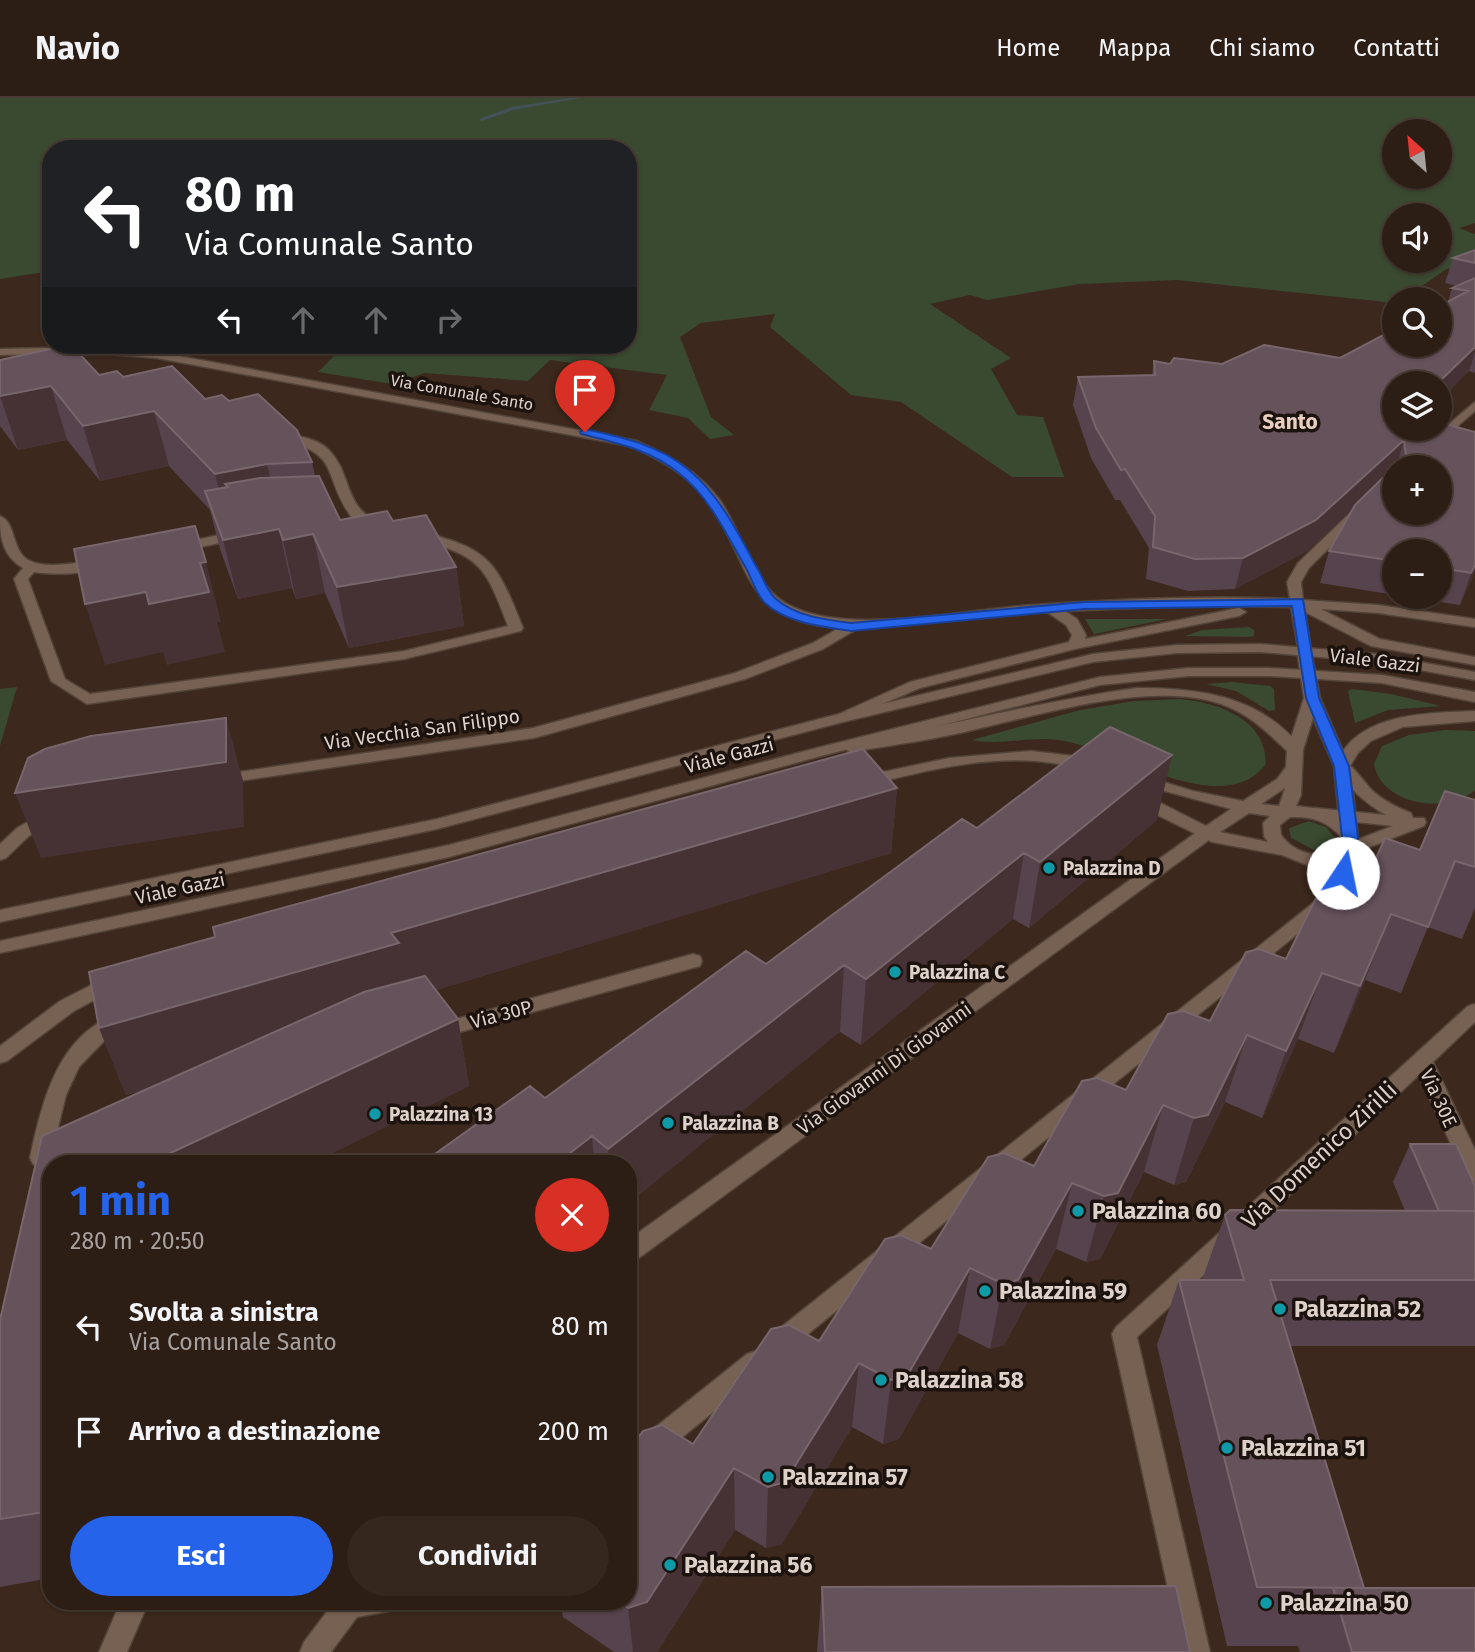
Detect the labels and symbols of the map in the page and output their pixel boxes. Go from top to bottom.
north arrow [1382,119,1452,189]
pin [555,360,615,432]
street label: Via Comunale Santo [389,371,535,414]
district label: Santo [1262,409,1318,435]
street label: Viale Gazzi [1328,644,1422,677]
street label: Via Vecchia San Filippo [323,704,521,755]
street label: Viale Gazzi [682,733,776,778]
position arrow [1306,836,1380,910]
place label: Palazzina D [1063,857,1161,880]
marker: Palazzina D [1041,860,1057,876]
street label: Viale Gazzi [133,868,227,909]
place label: Palazzina C [909,961,1005,984]
marker: Palazzina C [887,964,903,980]
street label: Via 30P [468,995,534,1034]
street label: Via Giovanni Di Giovanni [793,997,976,1139]
street label: Via 30E [1415,1065,1462,1131]
street label: Via Domenico Zirilli [1236,1076,1402,1234]
place label: Palazzina 13 [389,1103,493,1126]
marker: Palazzina 13 [367,1106,383,1122]
place label: Palazzina B [682,1112,779,1135]
marker: Palazzina B [660,1115,676,1131]
place label: Palazzina 60 [1092,1197,1222,1225]
marker: Palazzina 60 [1070,1203,1086,1219]
place label: Palazzina 59 [999,1277,1127,1305]
marker: Palazzina 59 [977,1283,993,1299]
place label: Palazzina 52 [1294,1295,1421,1323]
marker: Palazzina 52 [1272,1301,1288,1317]
place label: Palazzina 58 [895,1366,1024,1394]
marker: Palazzina 58 [873,1372,889,1388]
place label: Palazzina 51 [1241,1434,1366,1462]
marker: Palazzina 51 [1219,1440,1235,1456]
place label: Palazzina 57 [782,1463,908,1491]
marker: Palazzina 57 [760,1469,776,1485]
place label: Palazzina 56 [684,1551,813,1579]
marker: Palazzina 56 [662,1557,678,1573]
place label: Palazzina 50 [1280,1589,1409,1617]
marker: Palazzina 50 [1258,1595,1274,1611]

